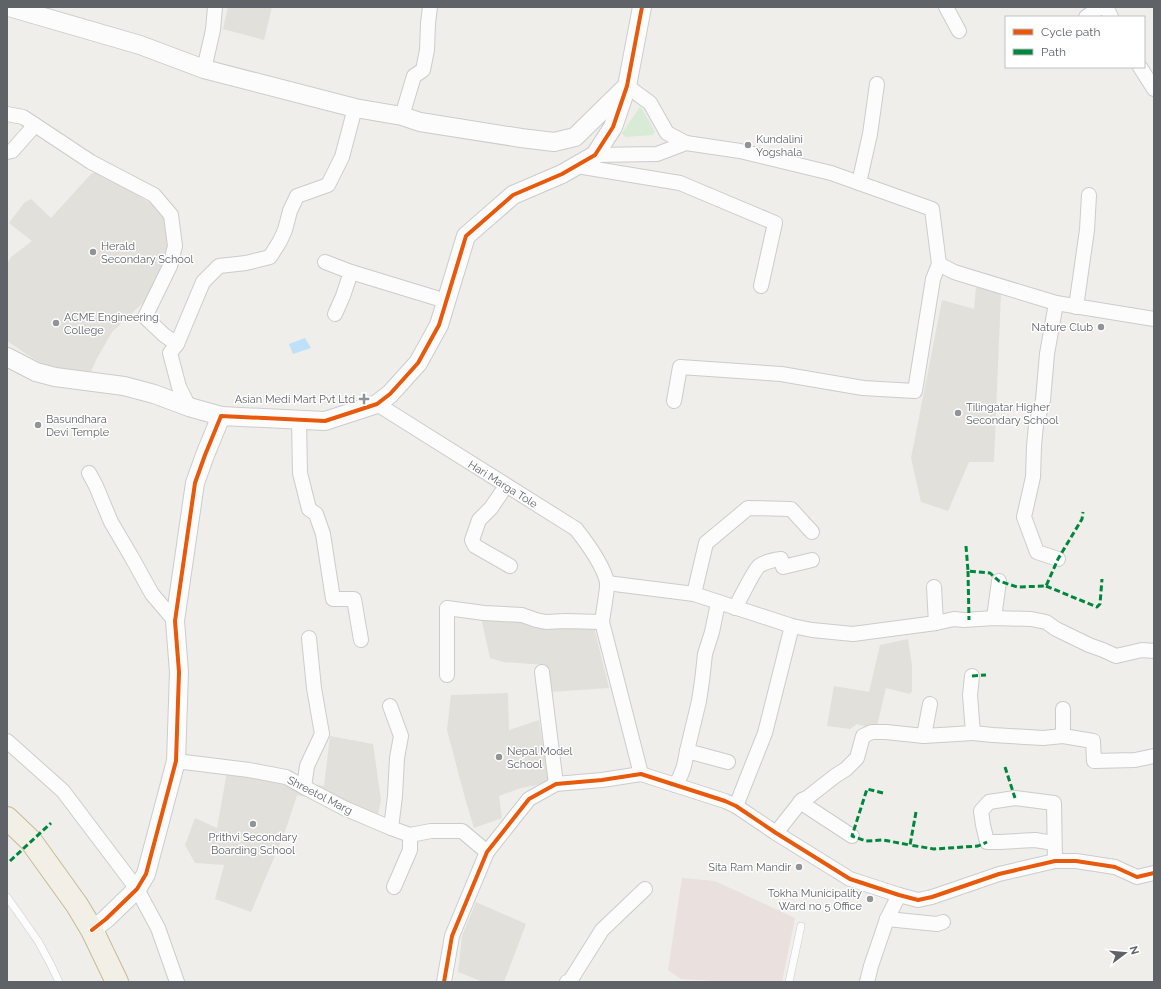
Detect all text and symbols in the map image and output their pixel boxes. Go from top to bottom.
legend [1005,16,1145,68]
text: Cycle path [1041,25,1100,39]
text: Path [1041,45,1066,59]
place label: Kundalini Yogshala [756,133,803,159]
marker: Kundalini Yogshala [743,140,753,150]
place label: Herald Secondary School [101,240,193,266]
marker: Herald Secondary School [88,247,98,257]
place label: ACME Engineering College [64,311,159,337]
marker: ACME Engineering College [51,318,61,328]
place label: Nature Club [1032,321,1093,334]
marker: Nature Club [1096,322,1106,332]
place label: Asian Medi Mart Pvt Ltd [235,393,355,406]
marker: Asian Medi Mart Pvt Ltd [358,393,370,405]
place label: Tilingatar Higher Secondary School [966,401,1058,427]
marker: Tilingatar Higher Secondary School [953,408,963,418]
place label: Basundhara Devi Temple [46,413,110,439]
marker: Basundhara Devi Temple [33,420,43,430]
street label: Hari Marga Tole [466,458,540,511]
place label: Nepal Model School [507,745,573,771]
marker: Nepal Model School [494,752,504,762]
street label: Shreetol Marg [285,773,355,817]
marker: Prithvi Secondary Boarding School [248,819,258,829]
place label: Prithvi Secondary Boarding School [209,831,297,857]
place label: Sita Ram Mandir [708,861,791,874]
marker: Sita Ram Mandir [794,862,804,872]
place label: Tokha Municipality Ward no 5 Office [768,887,863,913]
marker: Tokha Municipality Ward no 5 Office [865,894,875,904]
north arrow [1105,933,1145,973]
text: N [1127,945,1142,956]

